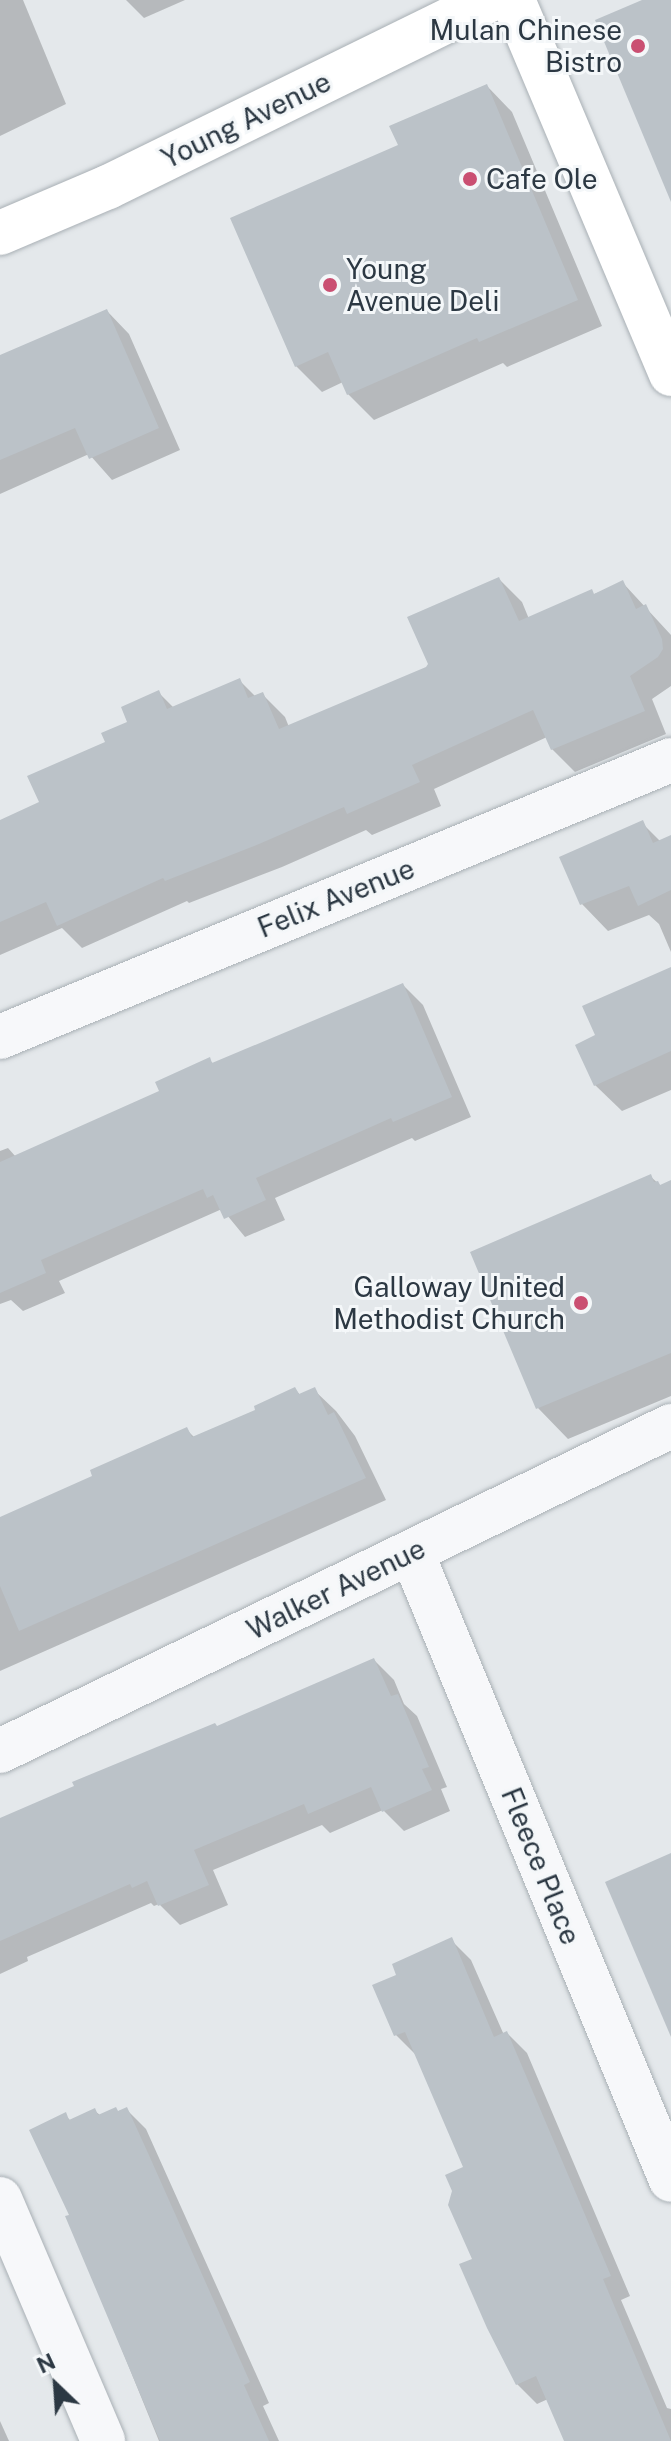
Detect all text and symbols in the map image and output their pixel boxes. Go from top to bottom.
place label: Mulan Chinese Bistro [429,13,622,79]
marker: Mulan Chinese Bistro [629,37,647,55]
street label: Young Avenue [156,65,336,175]
place label: Cafe Ole [486,162,598,196]
marker: Cafe Ole [461,170,479,188]
place label: Young Avenue Deli [346,252,500,318]
marker: Young Avenue Deli [321,276,339,294]
street label: Felix Avenue [253,851,419,945]
place label: Galloway United Methodist Church [333,1270,565,1336]
marker: Galloway United Methodist Church [572,1294,590,1312]
street label: Walker Avenue [241,1531,431,1647]
street label: Fleece Place [494,1782,588,1950]
north arrow [16,2345,96,2425]
text: N [33,2348,59,2379]

